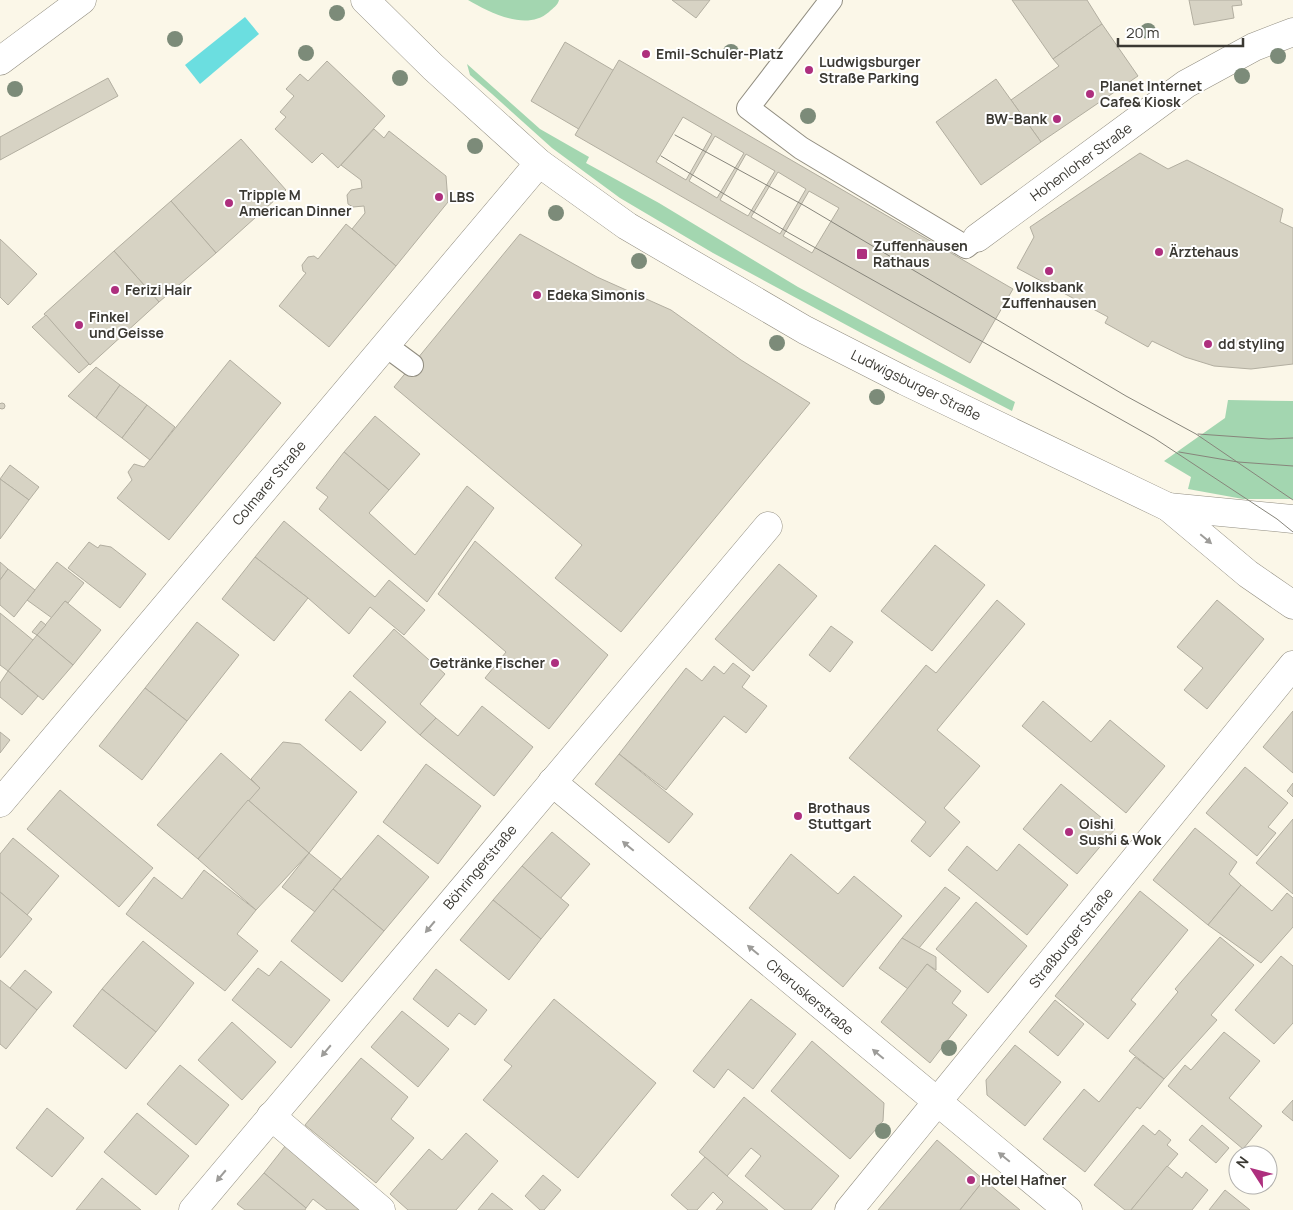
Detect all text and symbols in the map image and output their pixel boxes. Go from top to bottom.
scale bar [1118,15,1243,47]
text: 20 m [1126,22,1159,43]
place label: Emil-Schuler-Platz [656,44,784,63]
marker: Emil-Schuler-Platz [640,48,652,60]
place label: Ludwigsburger Straße Parking [819,52,921,87]
marker: Ludwigsburger Straße Parking [803,64,815,76]
place label: Planet Internet Cafe& Kiosk [1100,76,1202,111]
marker: Planet Internet Cafe& Kiosk [1084,88,1096,100]
place label: BW-Bank [986,109,1047,128]
marker: BW-Bank [1051,113,1063,125]
street label: Hohenloher Straße [1026,118,1136,205]
place label: Tripple M American Dinner [239,185,352,220]
place label: LBS [449,187,475,206]
marker: LBS [433,191,445,203]
marker: Tripple M American Dinner [223,197,235,209]
place label: Zuffenhausen Rathaus [873,236,968,271]
place label: Ärztehaus [1169,242,1239,261]
marker: Ärztehaus [1153,246,1165,258]
marker: Zuffenhausen Rathaus [855,247,869,261]
marker: Volksbank Zuffenhausen [1043,265,1055,277]
place label: Volksbank Zuffenhausen [1002,277,1096,312]
place label: Ferizi Hair [125,280,192,299]
marker: Ferizi Hair [109,284,121,296]
place label: Edeka Simonis [547,285,646,304]
marker: Edeka Simonis [531,289,543,301]
place label: Finkel und Geisse [89,307,164,342]
marker: Finkel und Geisse [73,319,85,331]
place label: dd styling [1218,334,1285,353]
marker: dd styling [1202,338,1214,350]
street label: Ludwigsburger Straße [848,345,984,424]
street label: Colmarer Straße [227,436,310,529]
one-way arrow [1199,533,1212,544]
place label: Getränke Fischer [430,653,545,672]
marker: Getränke Fischer [549,657,561,669]
place label: Brothaus Stuttgart [808,798,872,833]
marker: Brothaus Stuttgart [792,810,804,822]
place label: Oishi Sushi & Wok [1079,814,1162,849]
street label: Böhringerstraße [439,820,521,913]
marker: Oishi Sushi & Wok [1063,826,1075,838]
one-way arrow [622,840,635,851]
street label: Straßburger Straße [1024,884,1117,992]
one-way arrow [425,920,436,933]
one-way arrow [747,944,760,955]
street label: Cheruskerstraße [762,954,858,1039]
one-way arrow [320,1045,332,1057]
one-way arrow [872,1048,885,1059]
north arrow [1228,1145,1278,1195]
one-way arrow [997,1151,1010,1162]
text: N [1231,1152,1253,1172]
one-way arrow [216,1169,227,1182]
place label: Hotel Hafner [981,1170,1067,1189]
marker: Hotel Hafner [965,1174,977,1186]

